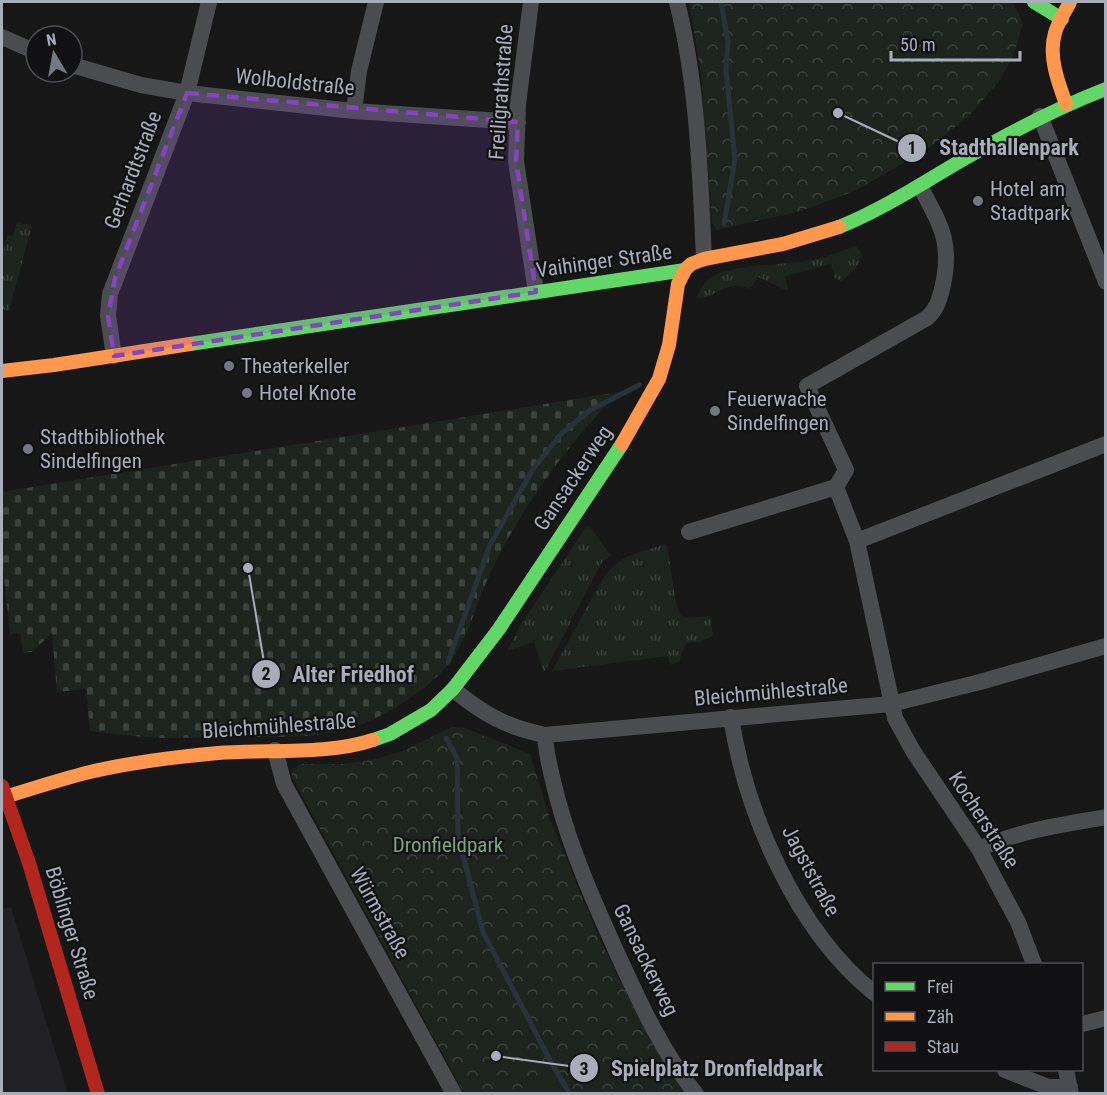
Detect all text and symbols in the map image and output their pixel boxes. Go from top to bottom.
street label: Freiligrathstraße [484,23,518,161]
north arrow [24,24,84,84]
scale bar [891,24,1020,62]
text: N [45,30,58,50]
text: 50 m [900,34,935,55]
street label: Wolboldstraße [234,64,356,100]
street label: Gerhardtstraße [100,108,167,232]
callout: Stadthallenpark [897,128,1091,168]
text: Stadthallenpark [939,135,1079,160]
text: 1 [907,137,917,158]
place label: Hotel am Stadtpark [990,177,1071,225]
marker: Hotel am Stadtpark [971,194,985,208]
street label: Vaihinger Straße [535,240,674,282]
place label: Theaterkeller [241,354,349,378]
marker: Theaterkeller [222,359,236,373]
place label: Hotel Knote [259,381,356,405]
marker: Hotel Knote [240,386,254,400]
place label: Feuerwache Sindelfingen [727,387,829,435]
marker: Feuerwache Sindelfingen [708,404,722,418]
street label: Gansackerweg [529,421,617,535]
place label: Stadtbibliothek Sindelfingen [40,425,166,473]
marker: Stadtbibliothek Sindelfingen [21,442,35,456]
callout: Alter Friedhof [251,654,426,694]
text: Alter Friedhof [292,662,414,687]
text: 2 [261,663,271,684]
street label: Bleichmühlestraße [693,673,849,711]
street label: Bleichmühlestraße [201,709,357,743]
street label: Kocherstraße [944,767,1024,873]
street label: Jagststraße [777,822,845,920]
park label: Dronfieldpark [393,833,504,857]
street label: Würmstraße [345,863,415,963]
street label: Böblinger Straße [40,864,104,1002]
street label: Gansackerweg [609,900,683,1020]
legend [873,963,1083,1071]
text: Frei [927,976,953,997]
text: Zäh [927,1006,954,1027]
text: Stau [927,1036,959,1057]
callout: Spielplatz Dronfieldpark [569,1048,835,1088]
text: Spielplatz Dronfieldpark [611,1056,824,1081]
text: 3 [579,1058,589,1079]

